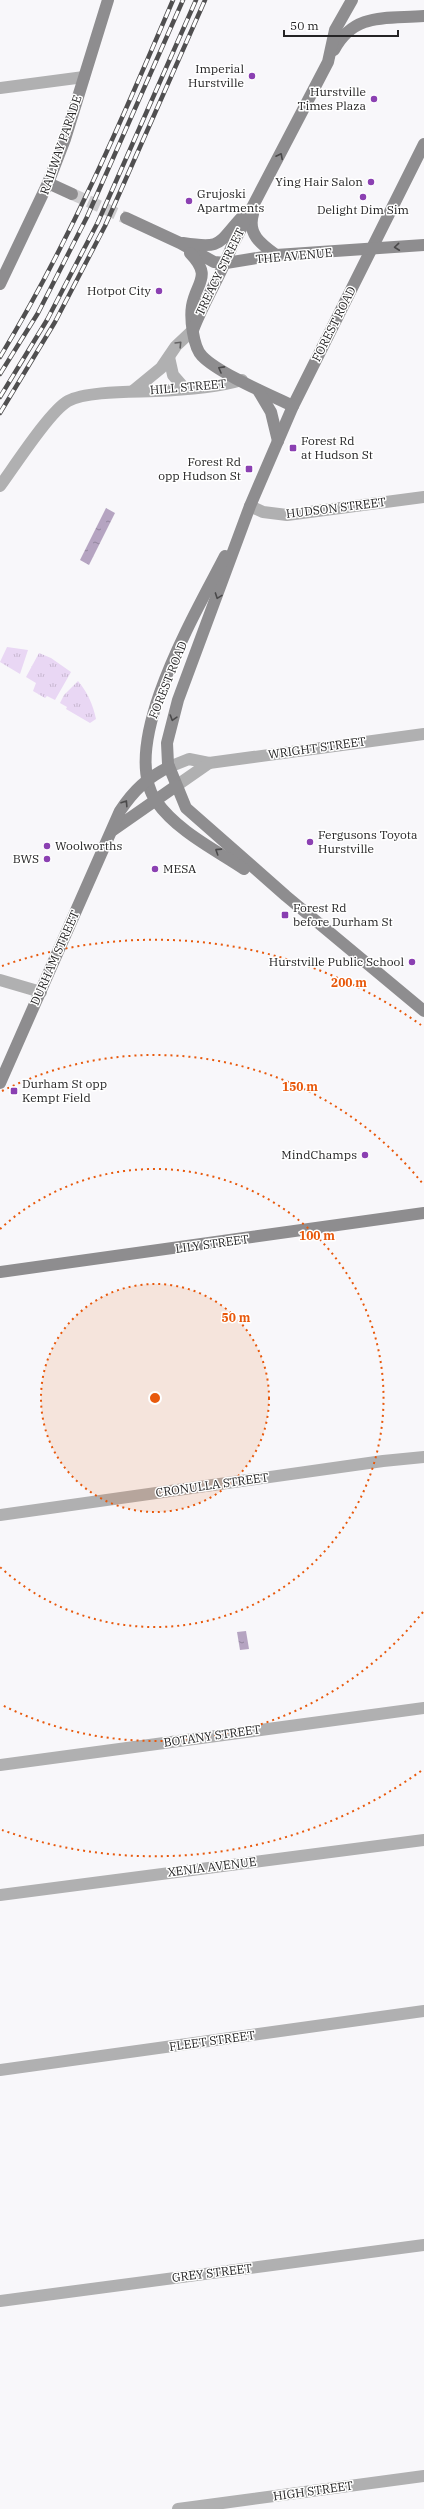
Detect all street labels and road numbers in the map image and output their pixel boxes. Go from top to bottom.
street label: RAILWAY PARADE [36,93,85,196]
street label: TREACY STREET [192,225,247,318]
street label: THE AVENUE [255,245,333,266]
street label: FOREST ROAD [308,284,359,364]
street label: HILL STREET [149,376,227,397]
street label: HUDSON STREET [285,494,387,521]
street label: FOREST ROAD [145,639,190,721]
street label: WRIGHT STREET [267,733,367,762]
street label: DURHAM STREET [27,908,82,1008]
street label: LILY STREET [174,1231,250,1256]
street label: CRONULLA STREET [155,1469,270,1500]
street label: BOTANY STREET [163,1721,261,1750]
street label: XENIA AVENUE [167,1854,257,1879]
street label: FLEET STREET [168,2027,256,2054]
street label: GREY STREET [171,2260,253,2285]
street label: HIGH STREET [272,2477,354,2504]

